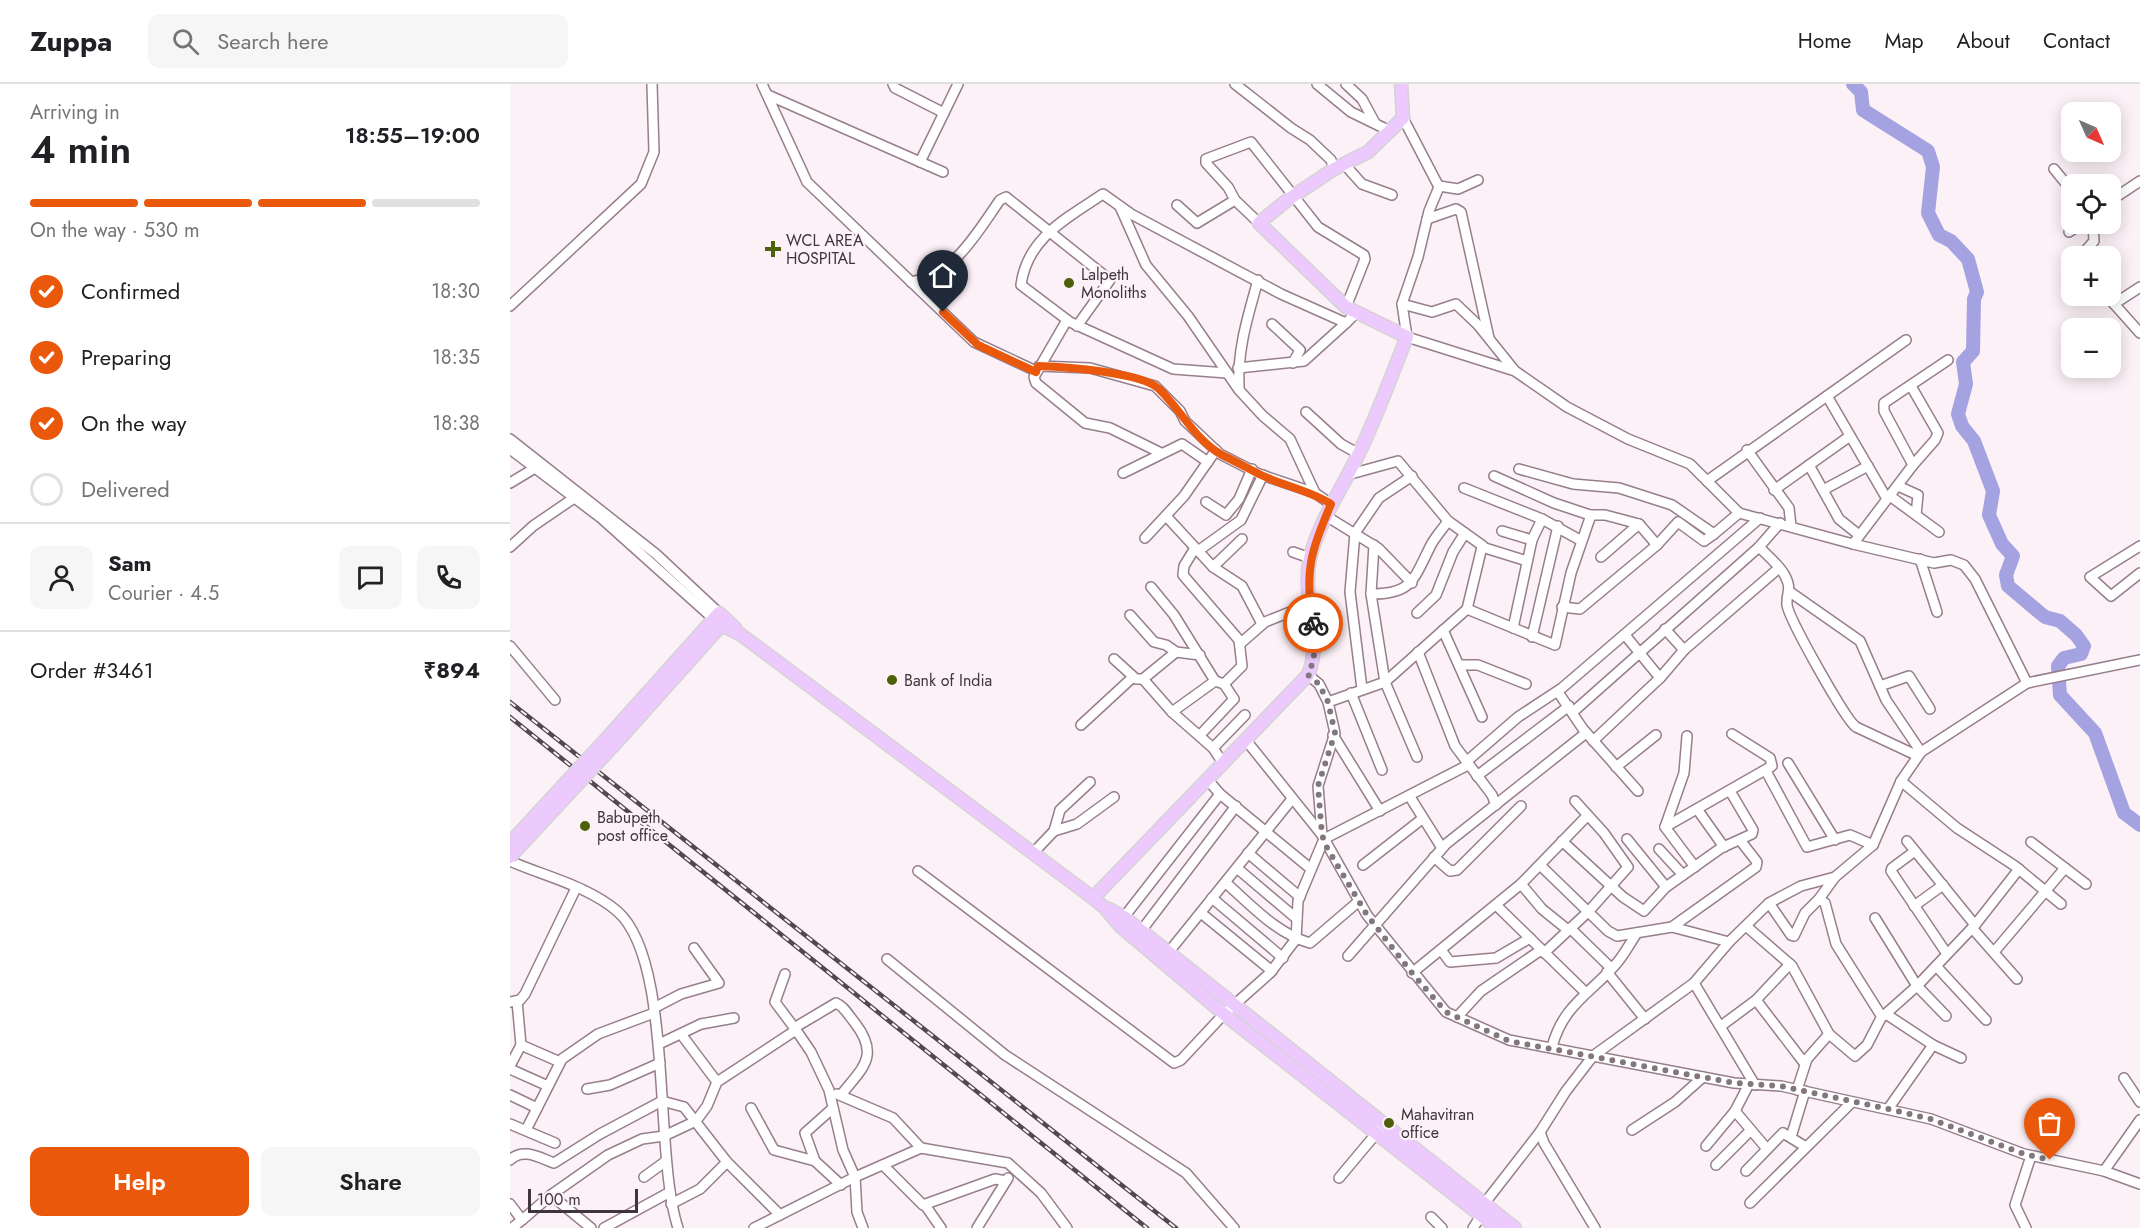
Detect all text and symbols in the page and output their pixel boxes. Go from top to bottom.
search box [148,14,568,68]
text: Zuppa [30,21,112,62]
icon: search [169,25,202,58]
text: Search here [217,25,329,57]
text: Home [1798,26,1851,56]
text: Map [1884,26,1924,56]
text: About [1957,26,2010,56]
text: Contact [2043,26,2110,56]
text: Arriving in [30,98,120,127]
north arrow [2061,102,2121,162]
map controls [2061,102,2121,378]
text: 18:55–19:00 [345,119,480,151]
text: 4 min [30,121,131,178]
button: locate [2061,174,2121,234]
text: On the way · 530 m [30,216,200,245]
place label: WCL AREA HOSPITAL [786,229,864,270]
marker: WCL AREA HOSPITAL [764,240,782,258]
button: + [2061,246,2121,306]
pin [917,250,968,312]
icon: home [926,259,959,292]
place label: Lalpeth Monoliths [1081,263,1146,304]
icon: check [30,275,63,308]
text: Confirmed [81,275,180,307]
marker: Lalpeth Monoliths [1062,276,1076,290]
text: 18:30 [431,277,480,306]
button: − [2061,318,2121,378]
icon: check [30,341,63,374]
text: Preparing [81,341,172,373]
text: 18:35 [432,343,480,372]
icon: check [30,407,63,440]
text: On the way [81,407,186,439]
text: 18:38 [432,409,480,438]
text: Delivered [81,473,170,505]
button: person [30,546,93,609]
button: chat [339,546,402,609]
button: phone [417,546,480,609]
text: Sam [108,547,152,579]
text: Courier · 4.5 [108,579,219,608]
courier [1283,593,1343,653]
icon: bike [1297,607,1330,640]
text: Order #3461 [30,654,154,686]
text: ₹894 [424,654,480,686]
place label: Bank of India [904,669,992,692]
marker: Bank of India [885,673,899,687]
place label: Babupeth post office [597,806,668,847]
marker: Babupeth post office [578,819,592,833]
pin [2024,1098,2075,1160]
place label: Mahavitran office [1401,1103,1474,1144]
icon: bag [2033,1107,2066,1140]
marker: Mahavitran office [1382,1116,1396,1130]
button: Help [30,1147,249,1216]
button: Share [261,1147,480,1216]
scale bar [528,1186,638,1214]
text: 100 m [537,1188,581,1211]

